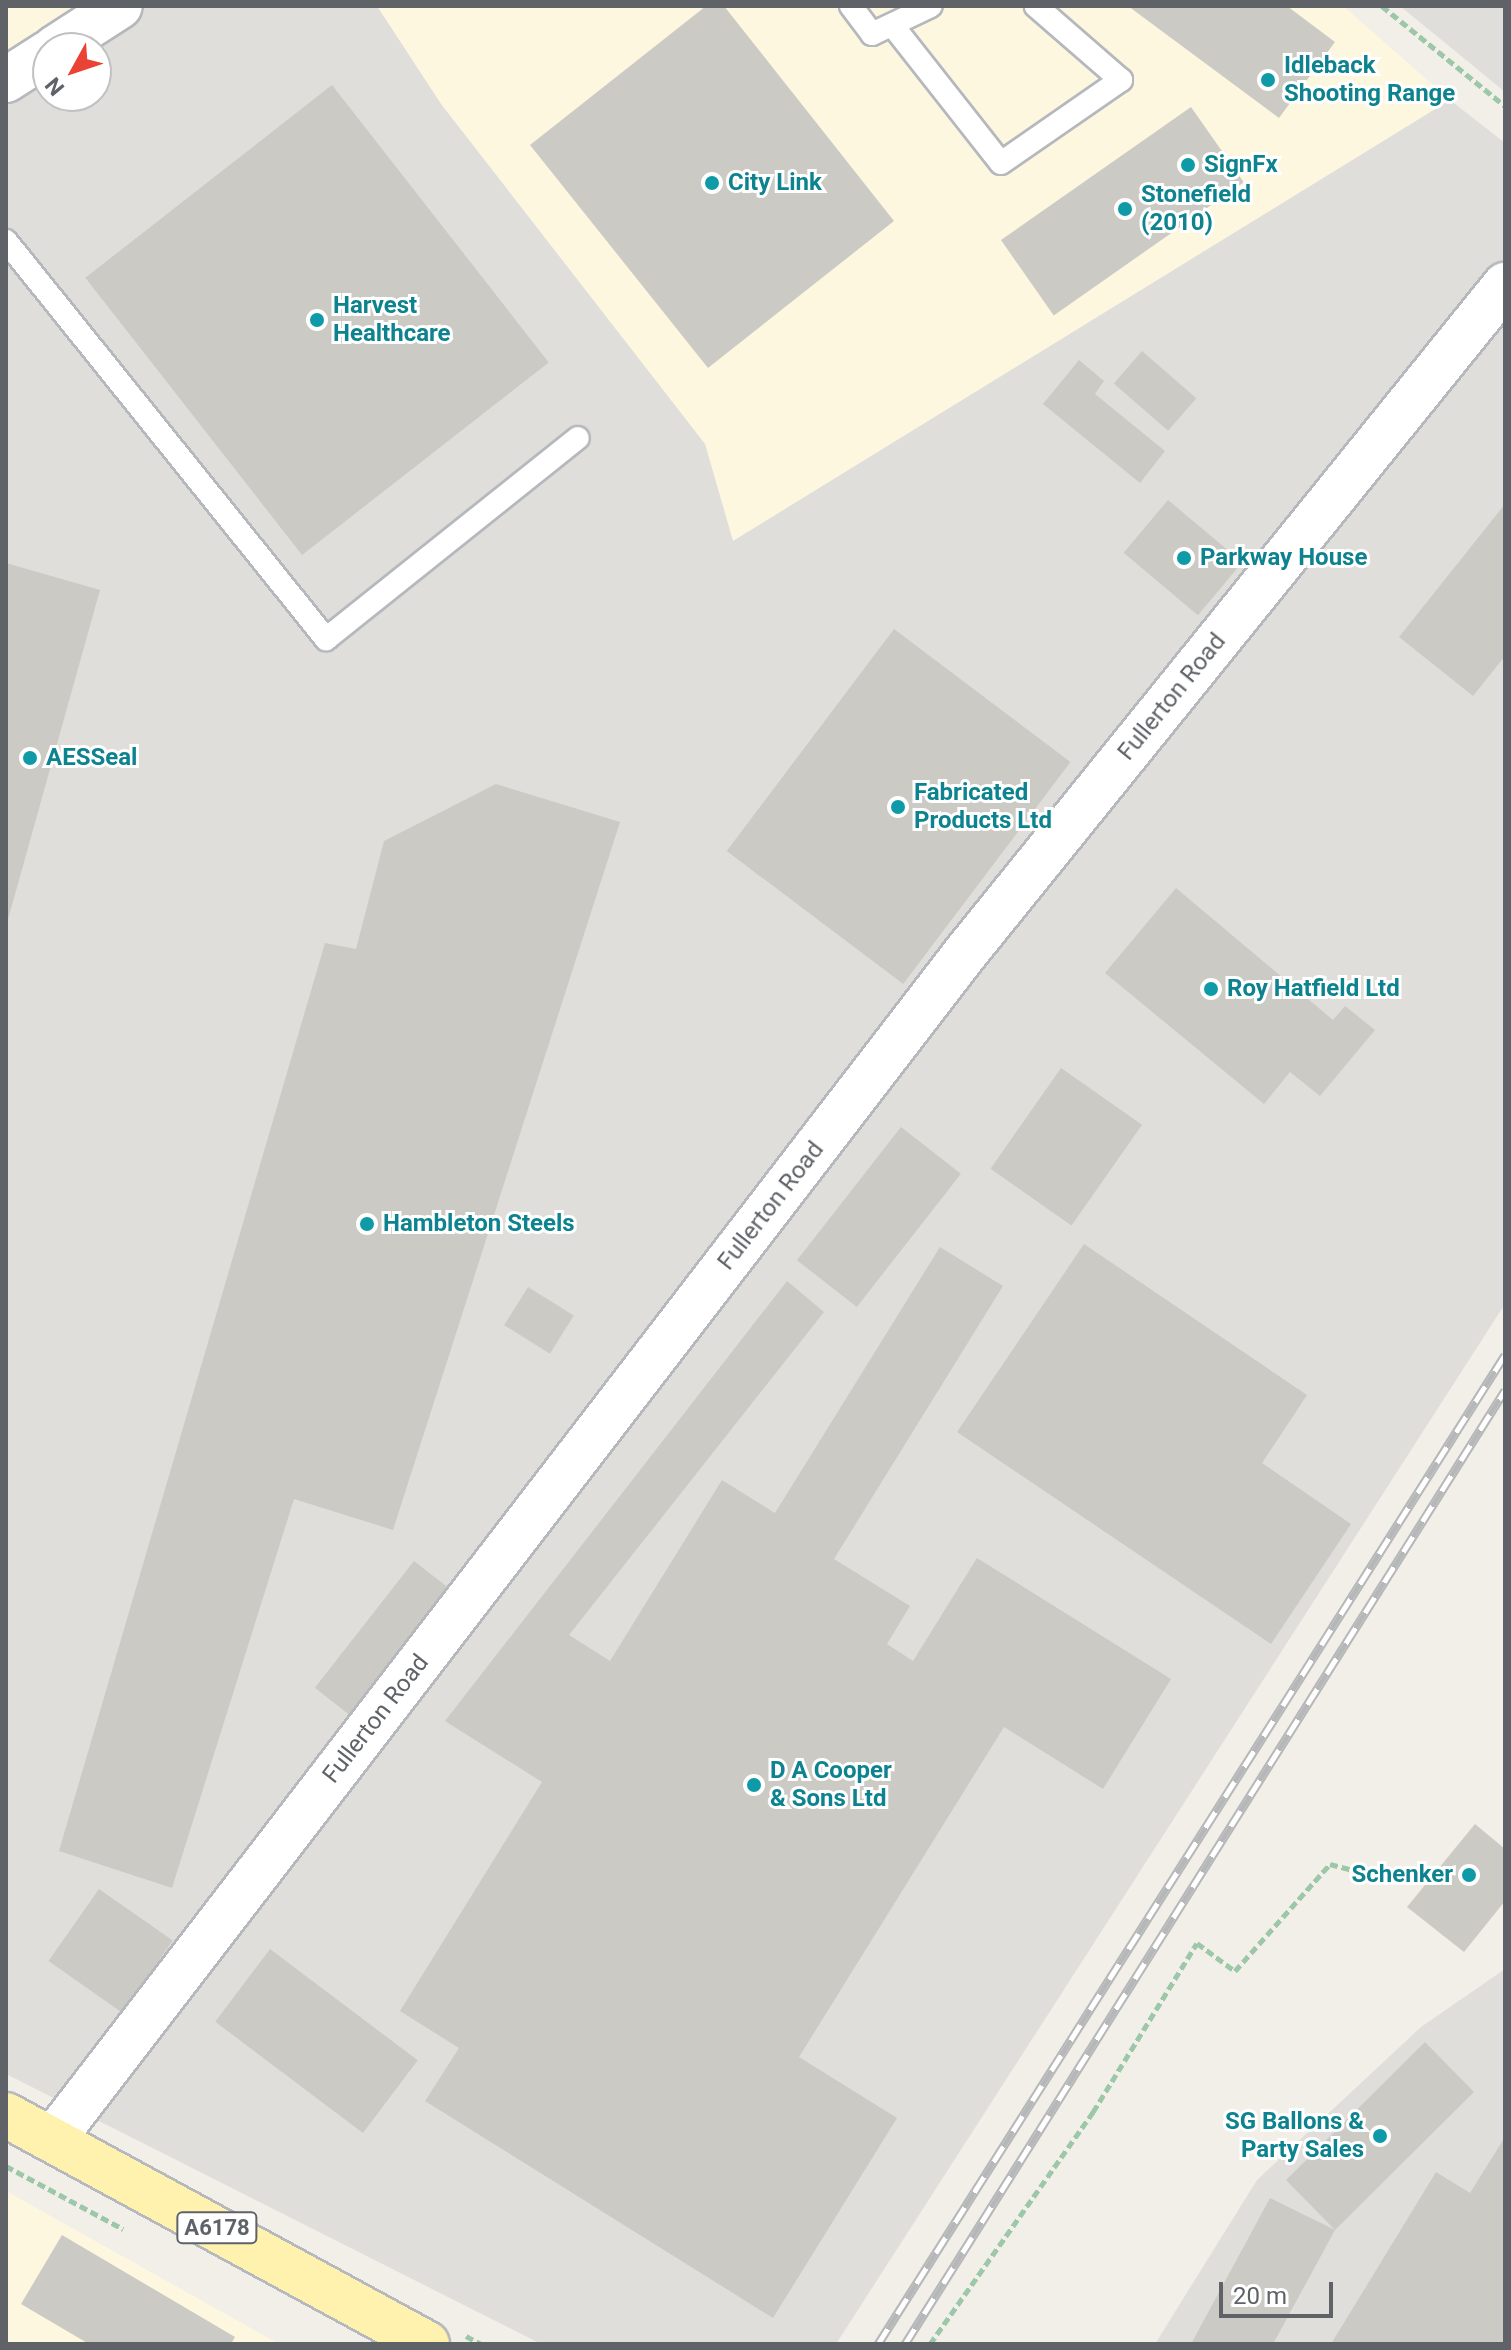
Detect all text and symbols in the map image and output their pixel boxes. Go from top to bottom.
north arrow [32,32,112,112]
place label: Idleback Shooting Range [1284,52,1455,108]
marker: Idleback Shooting Range [1259,71,1277,89]
text: N [40,72,69,100]
place label: SignFx [1204,151,1278,179]
marker: SignFx [1179,156,1197,174]
place label: City Link [728,169,822,197]
marker: City Link [703,174,721,192]
place label: Stonefield (2010) [1141,181,1251,237]
marker: Stonefield (2010) [1116,200,1134,218]
place label: Harvest Healthcare [333,292,451,348]
marker: Harvest Healthcare [308,311,326,329]
place label: Parkway House [1200,544,1367,572]
marker: Parkway House [1175,549,1193,567]
street label: Fullerton Road [1112,628,1232,766]
place label: AESSeal [46,744,137,772]
marker: AESSeal [21,749,39,767]
place label: Fabricated Products Ltd [914,779,1052,835]
marker: Fabricated Products Ltd [889,798,907,816]
place label: Roy Hatfield Ltd [1227,975,1400,1003]
marker: Roy Hatfield Ltd [1202,980,1220,998]
street label: Fullerton Road [712,1136,830,1276]
place label: Hambleton Steels [383,1210,575,1238]
marker: Hambleton Steels [358,1215,376,1233]
street label: Fullerton Road [317,1649,435,1789]
place label: D A Cooper & Sons Ltd [770,1757,892,1813]
marker: D A Cooper & Sons Ltd [745,1776,763,1794]
place label: Schenker [1352,1861,1453,1889]
marker: Schenker [1460,1866,1478,1884]
place label: SG Ballons & Party Sales [1225,2108,1364,2164]
marker: SG Ballons & Party Sales [1371,2127,1389,2145]
road number: A6178 [175,2210,259,2246]
scale bar [1223,2266,1337,2316]
text: 20 m [1233,2282,1287,2310]

